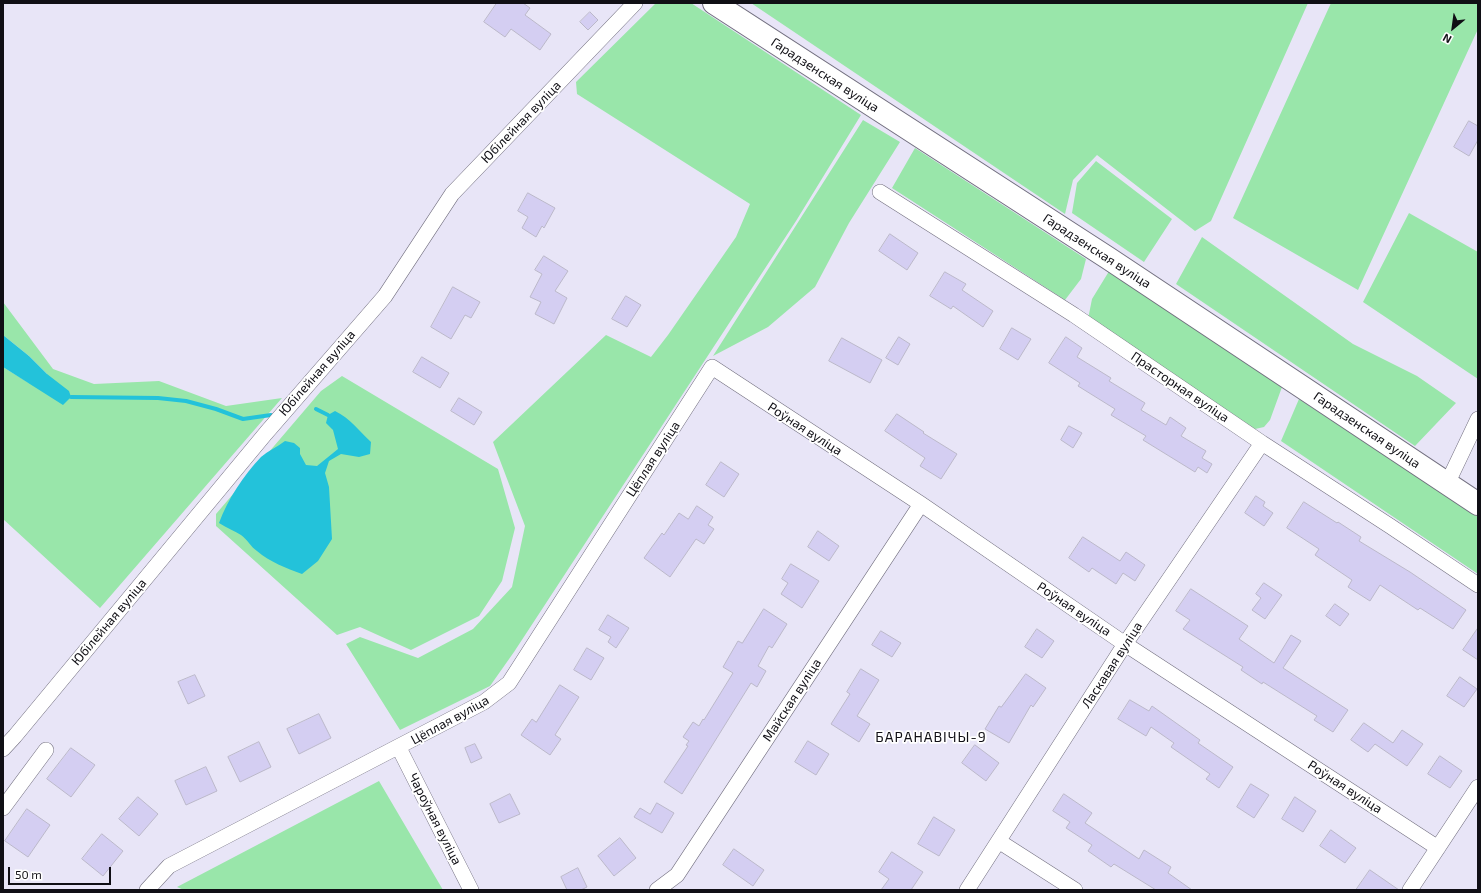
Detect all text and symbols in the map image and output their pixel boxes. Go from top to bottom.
north arrow [1433,8,1473,48]
text: N [1440,31,1454,47]
street label: Гарадзенская вуліца [768,34,882,116]
street label: Юбілейная вуліца [478,78,564,166]
street label: Гарадзенская вуліца [1040,210,1154,292]
street label: Юбілейная вуліца [276,327,358,419]
street label: Прасторная вуліца [1128,348,1232,426]
street label: Гарадзенская вуліца [1311,388,1423,472]
street label: Роўная вуліца [765,399,845,459]
street label: Цёплая вуліца [623,418,683,500]
street label: Юбілейная вуліца [68,575,150,669]
street label: Роўная вуліца [1034,579,1114,639]
street label: Ласкавая вуліца [1078,619,1146,711]
street label: Майская вуліца [759,656,825,744]
street label: Цёплая вуліца [408,692,492,748]
district label: БАРАНАВІЧЫ-9 [875,729,987,745]
street label: Роўная вуліца [1305,757,1385,817]
street label: Чароўная вуліца [405,771,465,867]
scale bar [10,859,113,885]
text: 50 m [15,867,42,881]

